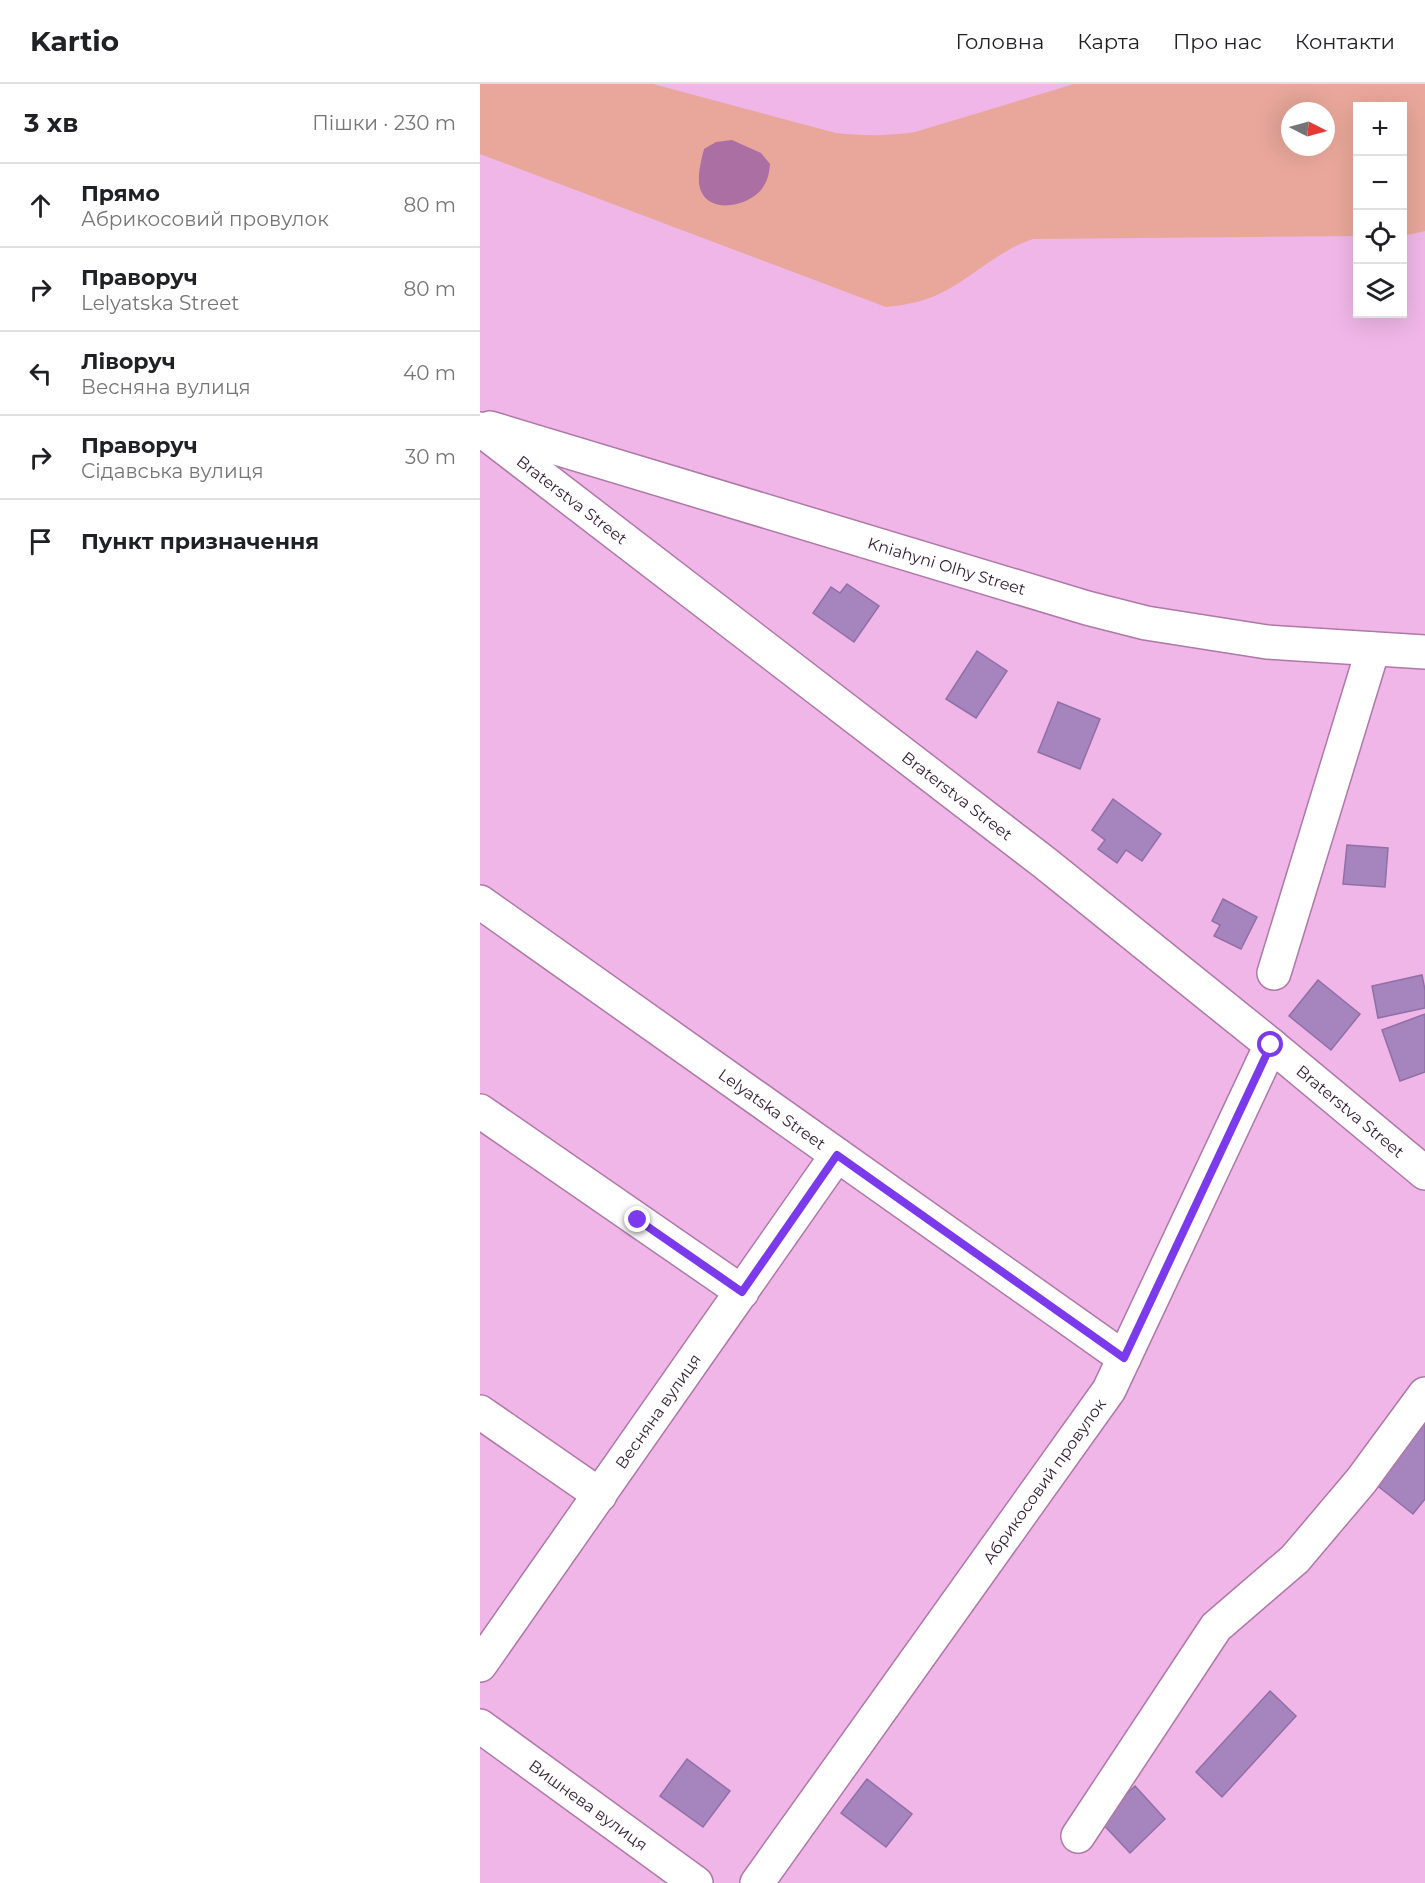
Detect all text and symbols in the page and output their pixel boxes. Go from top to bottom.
text: Kartio [30,24,119,58]
text: Головна [956,29,1044,54]
text: Карта [1077,29,1140,54]
text: Про нас [1173,29,1262,54]
text: Контакти [1295,29,1395,54]
north arrow [1281,102,1335,156]
map controls [1353,102,1407,318]
button: + [1353,102,1407,156]
text: 3 хв [24,107,78,139]
text: Пішки · 230 m [312,111,456,135]
button: − [1353,156,1407,210]
text: Прямо [81,180,160,207]
icon: ahead [24,189,57,222]
text: 80 m [404,193,456,217]
text: Абрикосовий провулок [81,207,329,231]
button: locate [1353,210,1407,264]
text: Праворуч [81,264,198,291]
button: layers [1353,264,1407,318]
icon: right [24,273,57,306]
text: 80 m [404,277,456,301]
text: Lelyatska Street [81,291,239,315]
text: Ліворуч [81,348,176,375]
icon: left [24,357,57,390]
text: 40 m [403,361,456,385]
text: Весняна вулиця [81,375,251,399]
text: Праворуч [81,432,198,459]
icon: right [24,441,57,474]
text: 30 m [405,445,456,469]
street label: Braterstva Street [513,452,631,549]
text: Сідавська вулиця [81,459,264,483]
icon: arrive [24,525,57,558]
text: Пункт призначення [81,528,319,555]
street label: Kniahyni Olhy Street [865,533,1028,599]
street label: Braterstva Street [898,748,1016,845]
route start [1257,1031,1283,1057]
street label: Braterstva Street [1293,1061,1408,1162]
street label: Lelyatska Street [715,1065,830,1154]
route end [624,1206,650,1232]
street label: Весняна вулиця [611,1350,705,1472]
street label: Абрикосовий провулок [979,1394,1110,1568]
street label: Вишнева вулиця [525,1756,651,1855]

